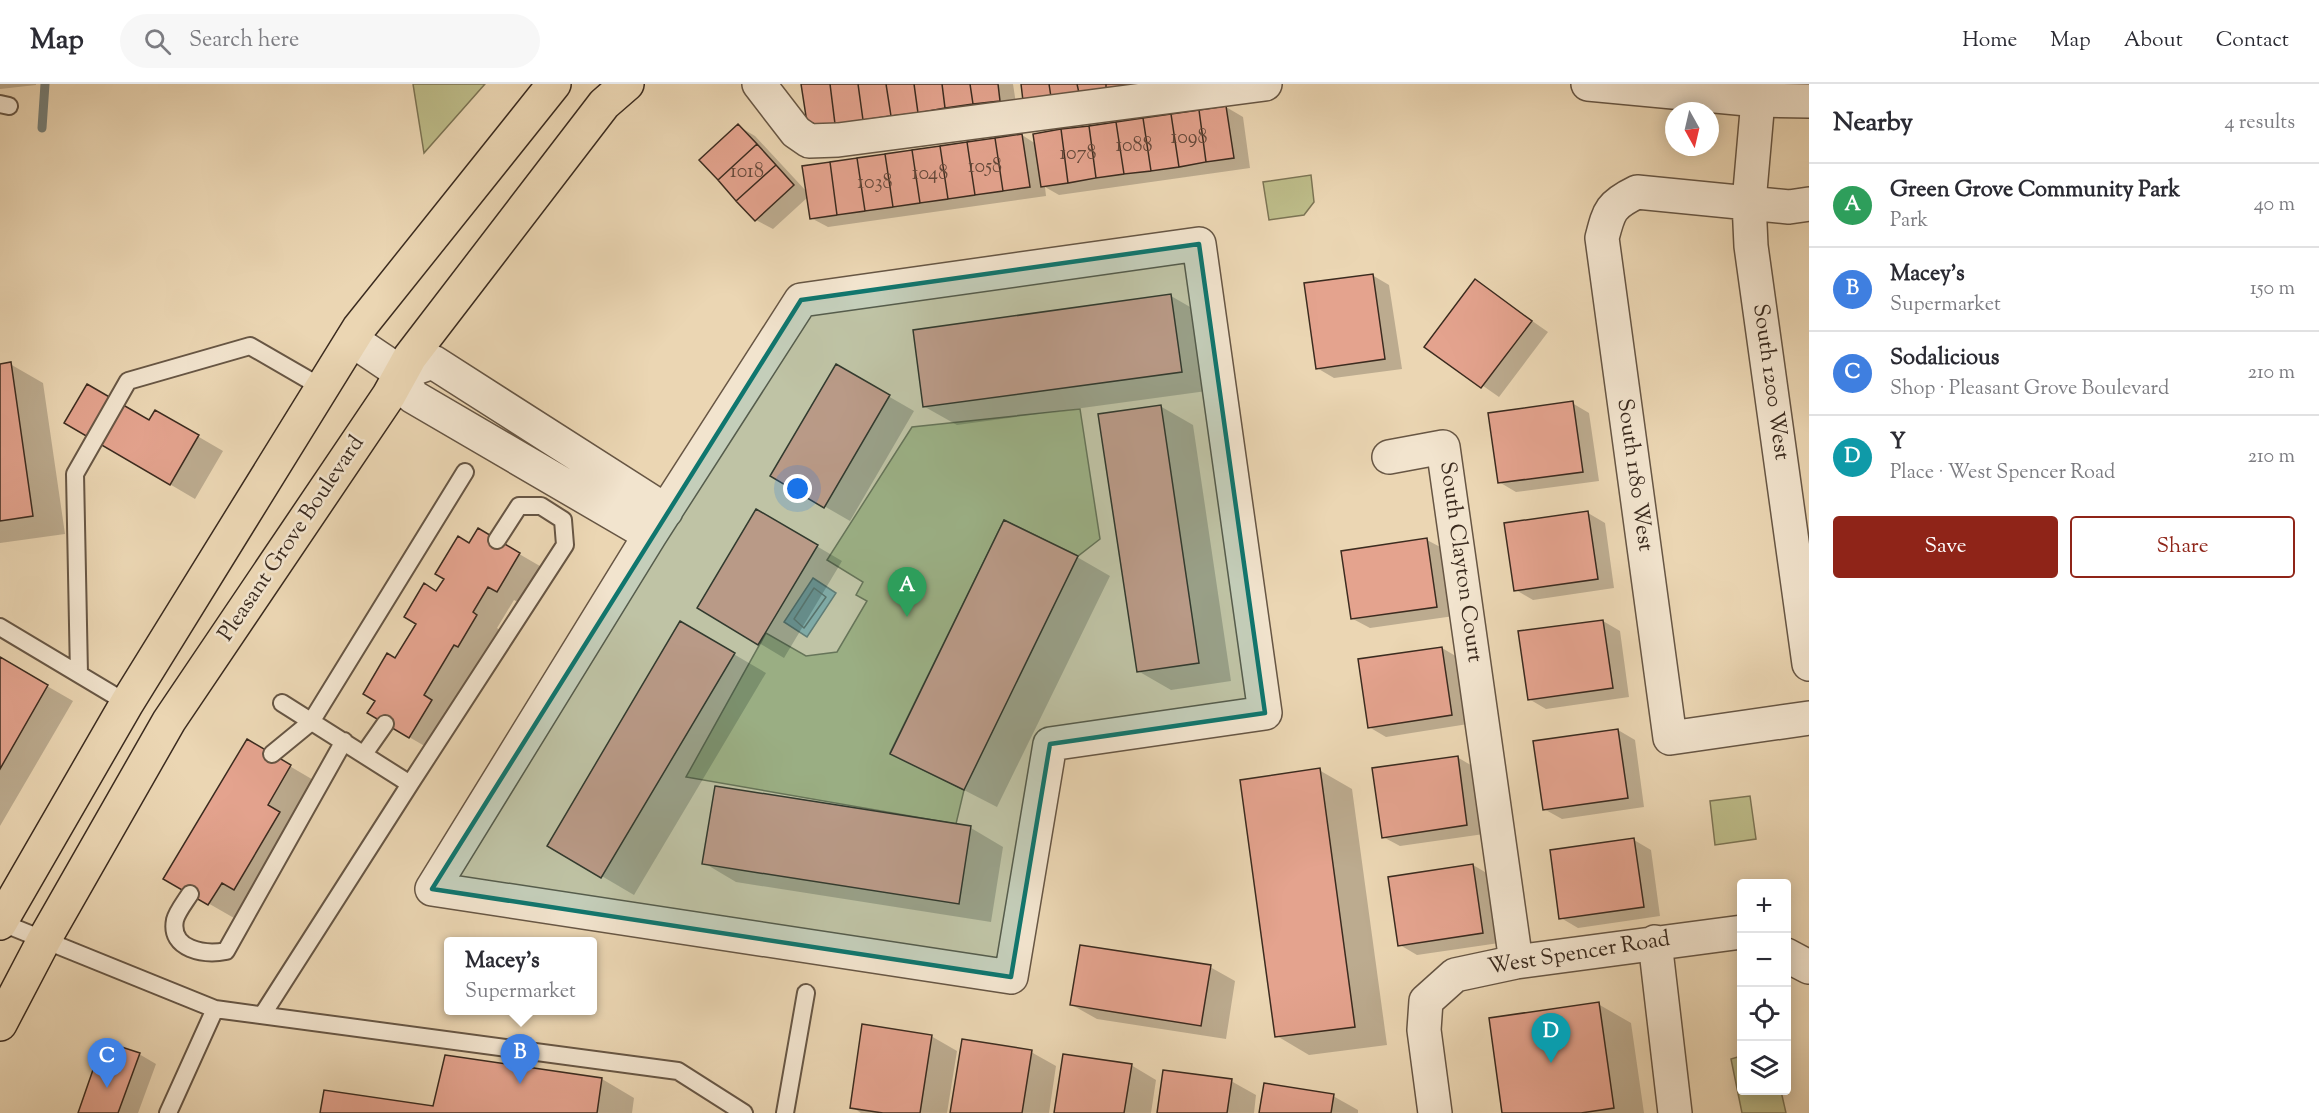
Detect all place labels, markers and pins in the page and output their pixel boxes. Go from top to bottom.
pin: A [888,568,926,617]
pin: D [1532,1014,1570,1063]
pin: B [500,1034,540,1084]
pin: C [88,1038,126,1088]

